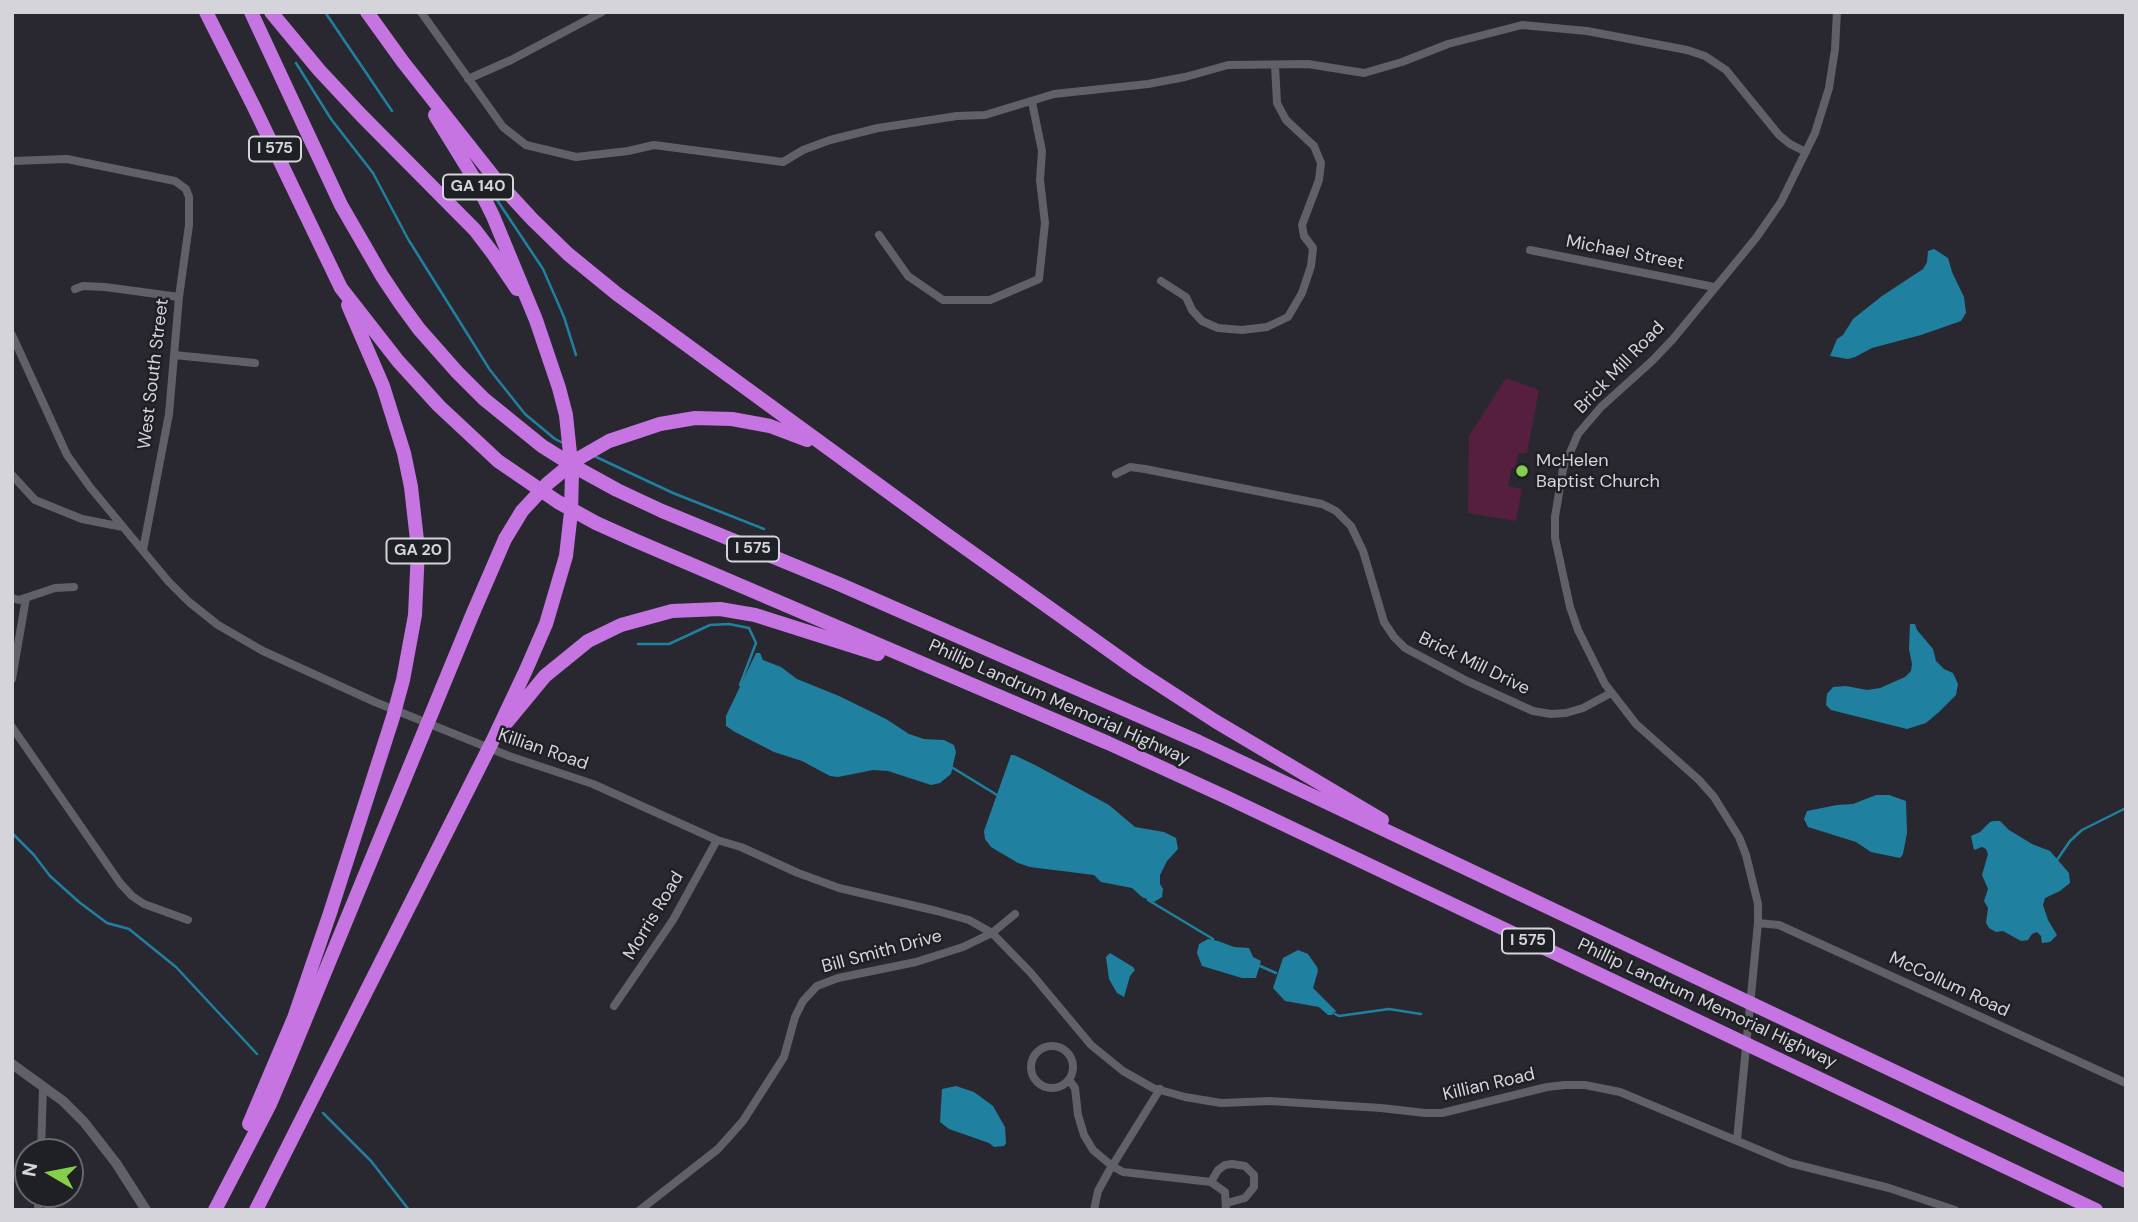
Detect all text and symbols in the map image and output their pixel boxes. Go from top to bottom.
road number: I 575 [249,136,301,162]
road number: GA 140 [443,174,513,200]
street label: Michael Street [1564,231,1686,275]
street label: West South Street [134,297,174,451]
street label: Brick Mill Road [1570,317,1670,419]
place label: McHelen Baptist Church [1536,450,1660,492]
marker: McHelen Baptist Church [1514,463,1530,479]
road number: I 575 [727,536,779,562]
road number: GA 20 [386,538,450,564]
street label: Brick Mill Drive [1415,628,1533,700]
street label: Phillip Landrum Memorial Highway [925,635,1193,771]
street label: Killian Road [495,724,591,776]
street label: Morris Road [619,868,689,964]
street label: Bill Smith Drive [820,926,944,978]
road number: I 575 [1502,928,1554,953]
street label: Phillip Landrum Memorial Highway [1574,934,1840,1074]
street label: McCollum Road [1885,948,2013,1022]
street label: Killian Road [1441,1064,1537,1106]
north arrow [14,1138,84,1208]
text: N [16,1161,43,1179]

